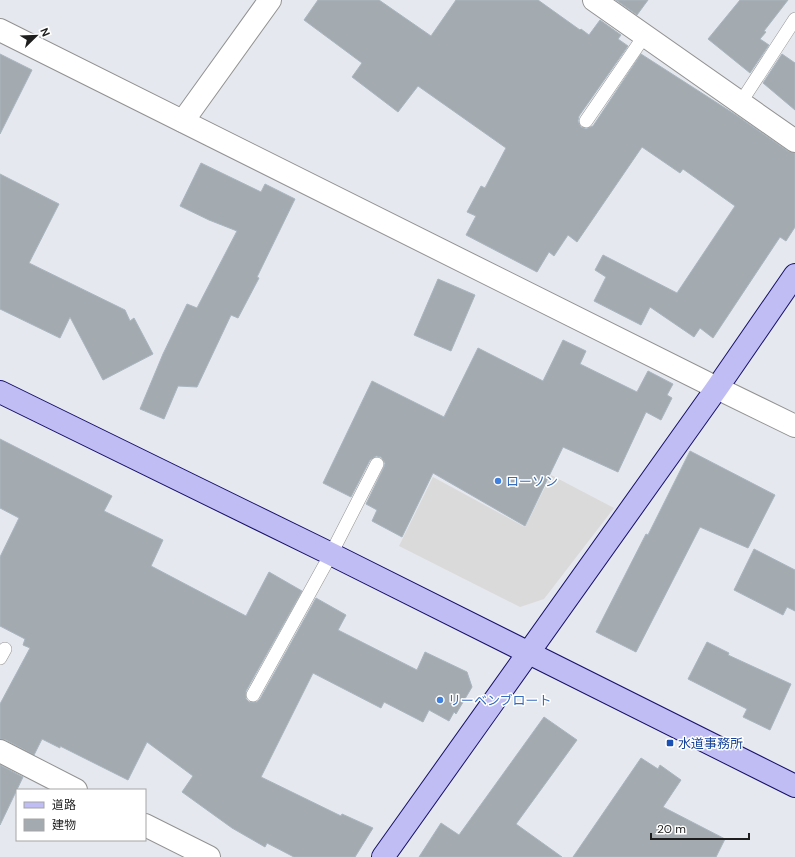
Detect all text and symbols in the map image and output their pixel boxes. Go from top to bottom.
north arrow [16,16,56,56]
text: N [37,26,53,39]
place label: ローソン [506,473,558,490]
marker: ローソン [493,476,503,486]
place label: リーベンブロート [448,692,552,709]
marker: リーベンブロート [435,695,445,705]
place label: 水道事務所 [678,735,743,752]
marker: 水道事務所 [665,738,675,748]
legend [16,789,146,841]
text: 道路 [52,797,76,813]
scale bar [651,815,749,841]
text: 建物 [52,817,76,833]
text: 20 m [657,821,686,837]

